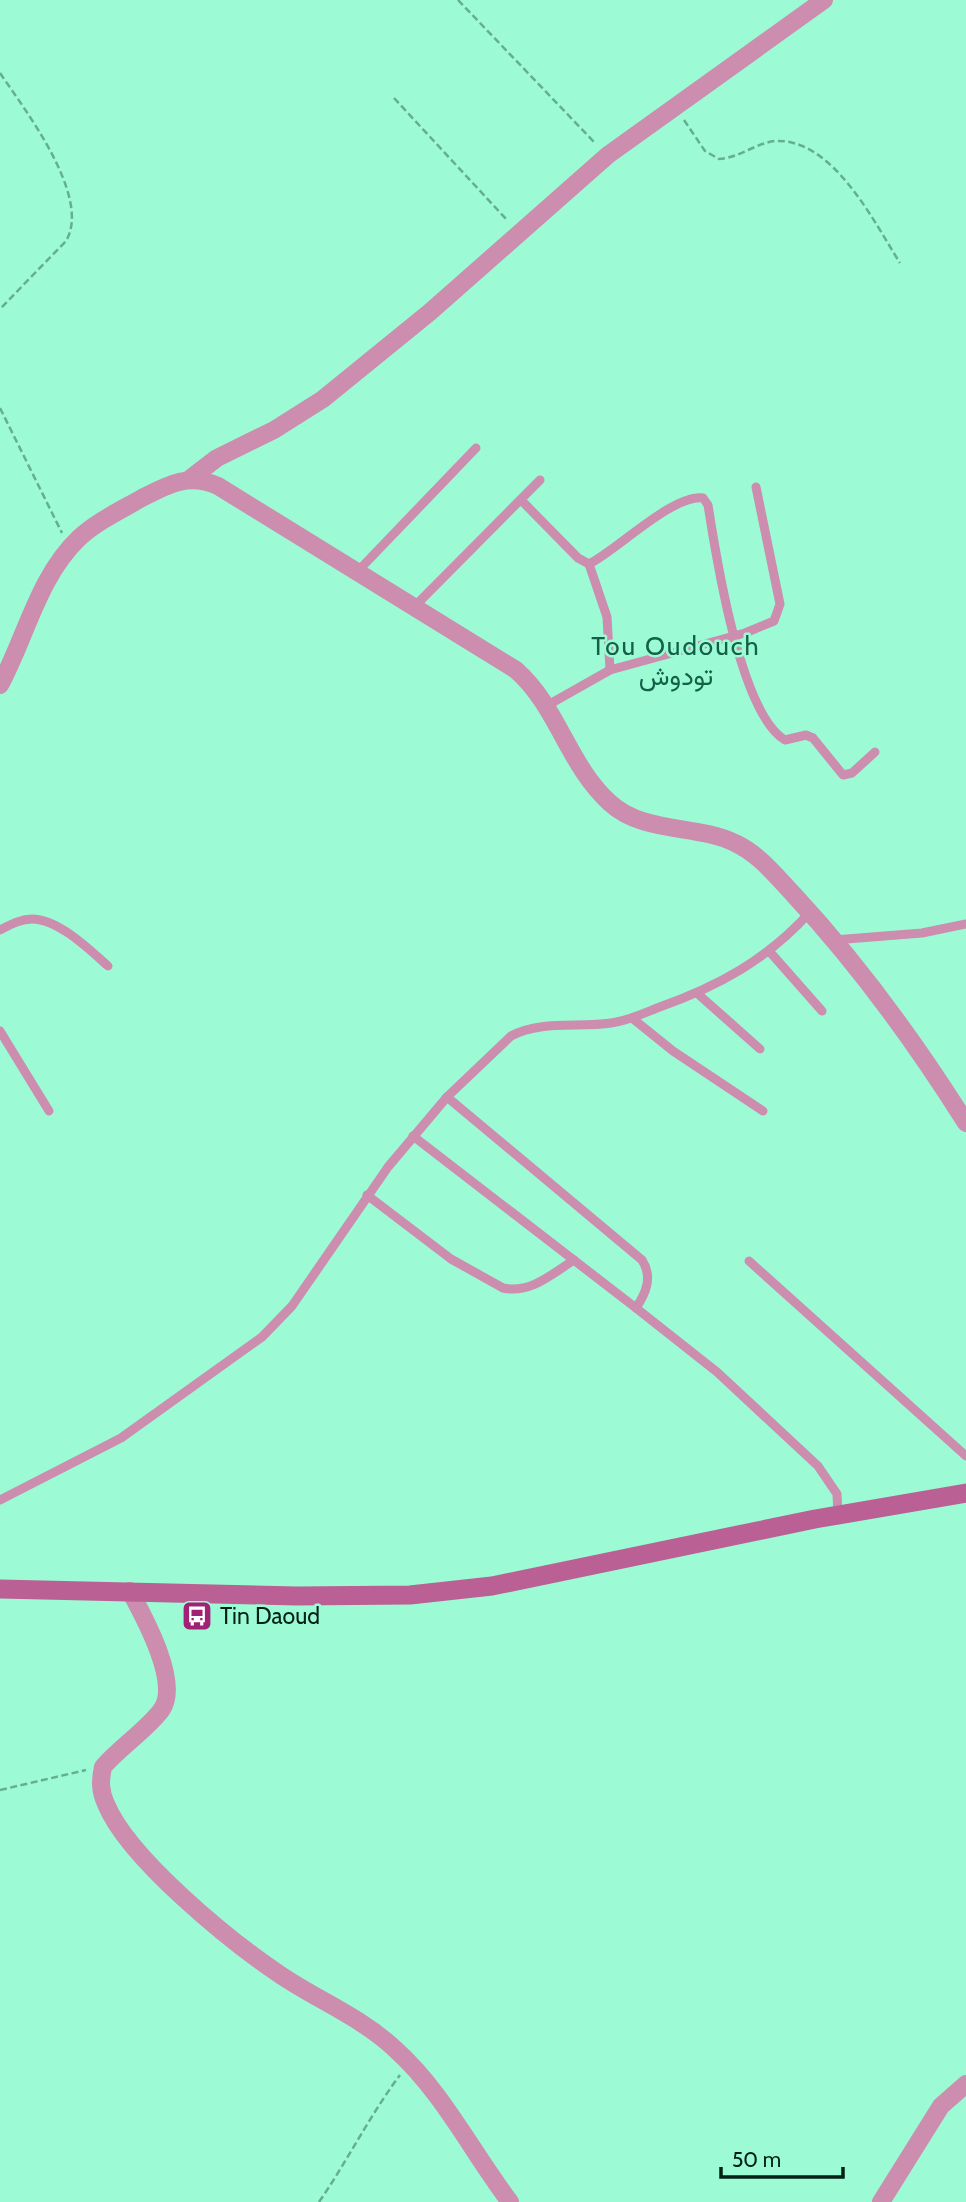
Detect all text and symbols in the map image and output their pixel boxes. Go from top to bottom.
district label: Tou Oudouch تودوش [591,630,761,692]
bus stop icon: Tin Daoud [180,1599,214,1633]
place label: Tin Daoud [220,1602,320,1630]
scale bar [721,2136,844,2180]
text: 50 m [732,2147,781,2172]

